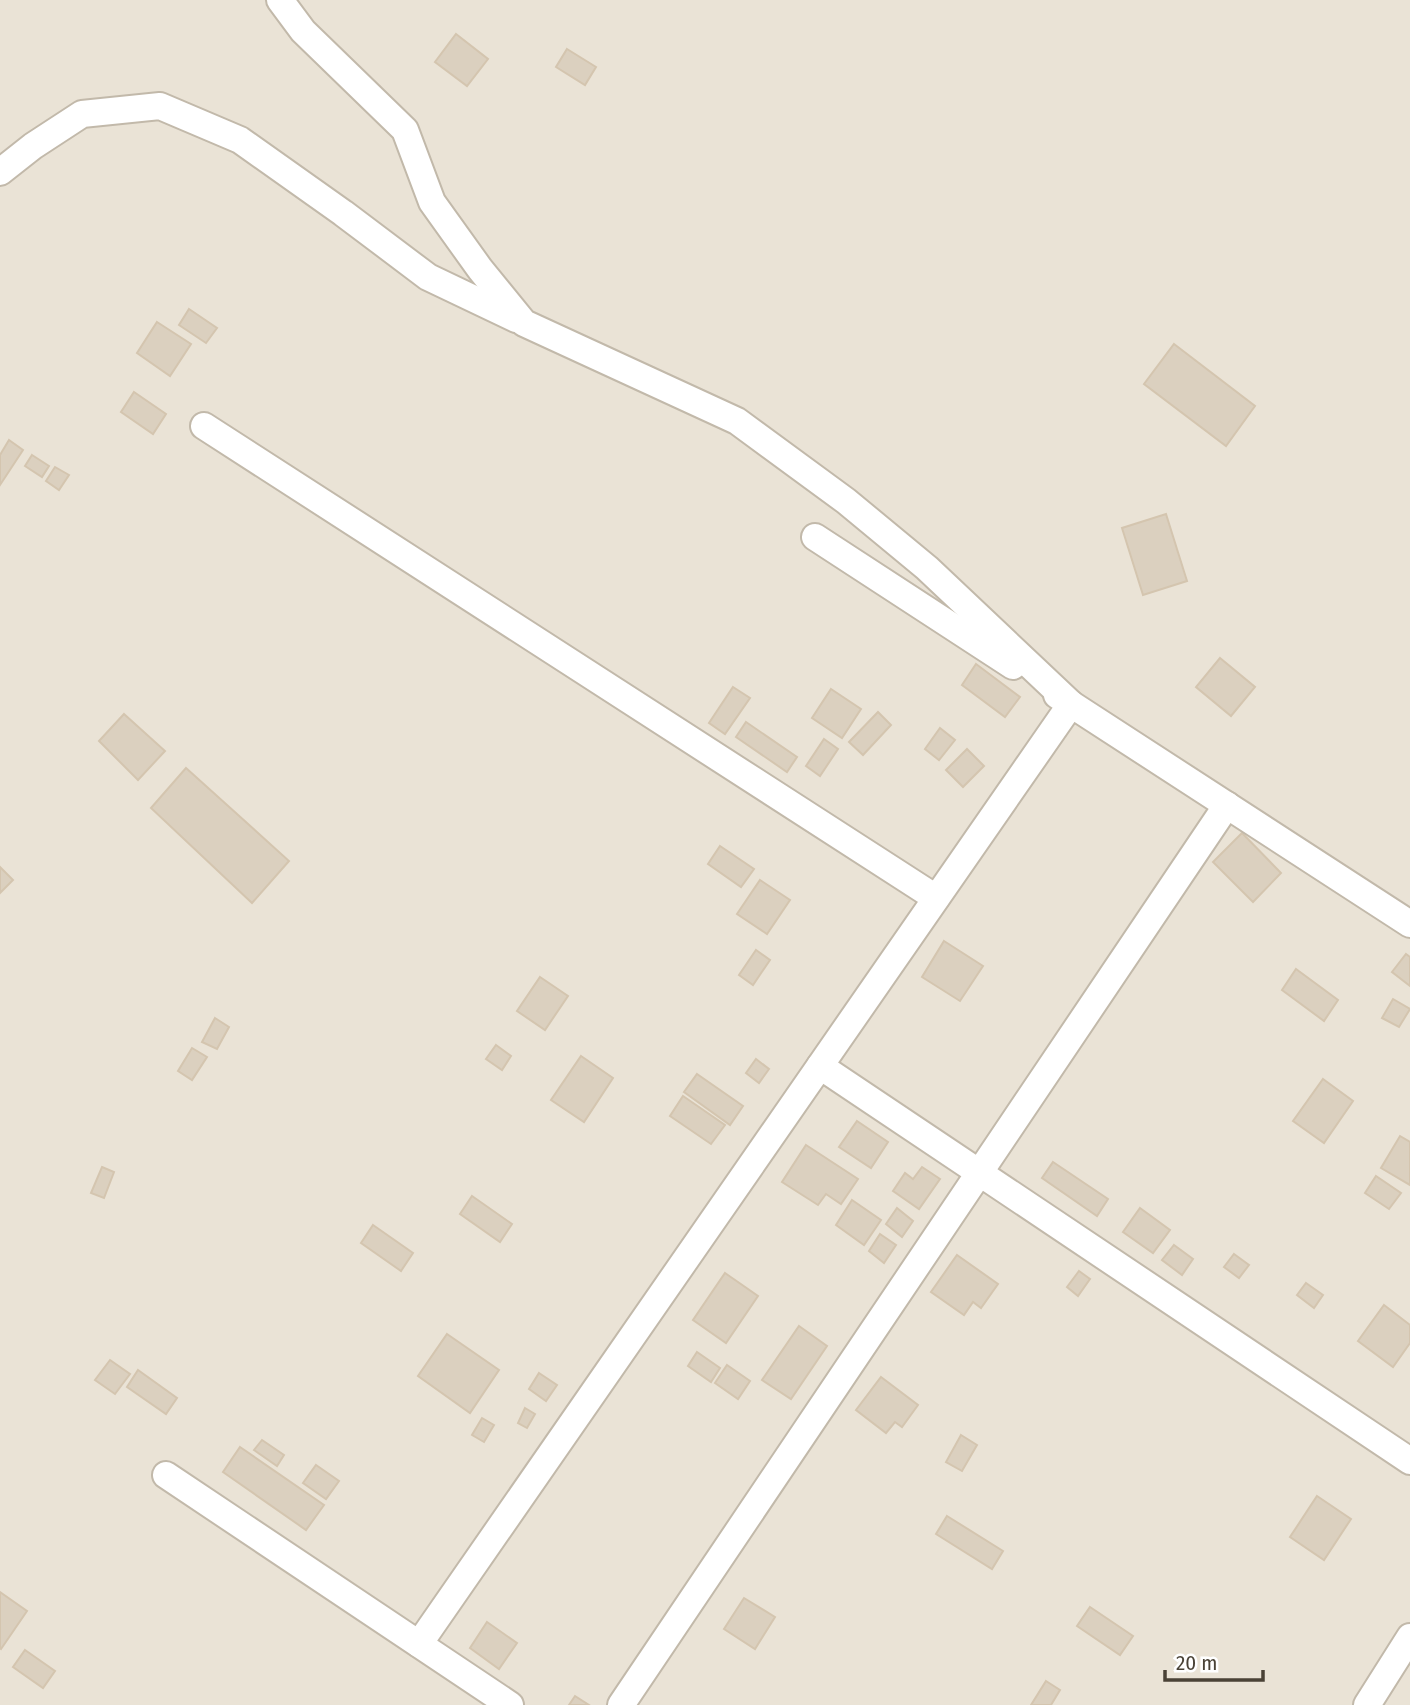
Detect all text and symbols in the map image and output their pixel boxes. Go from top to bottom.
scale bar [1165,1638,1263,1682]
text: 20 m [1176,1650,1217,1676]

